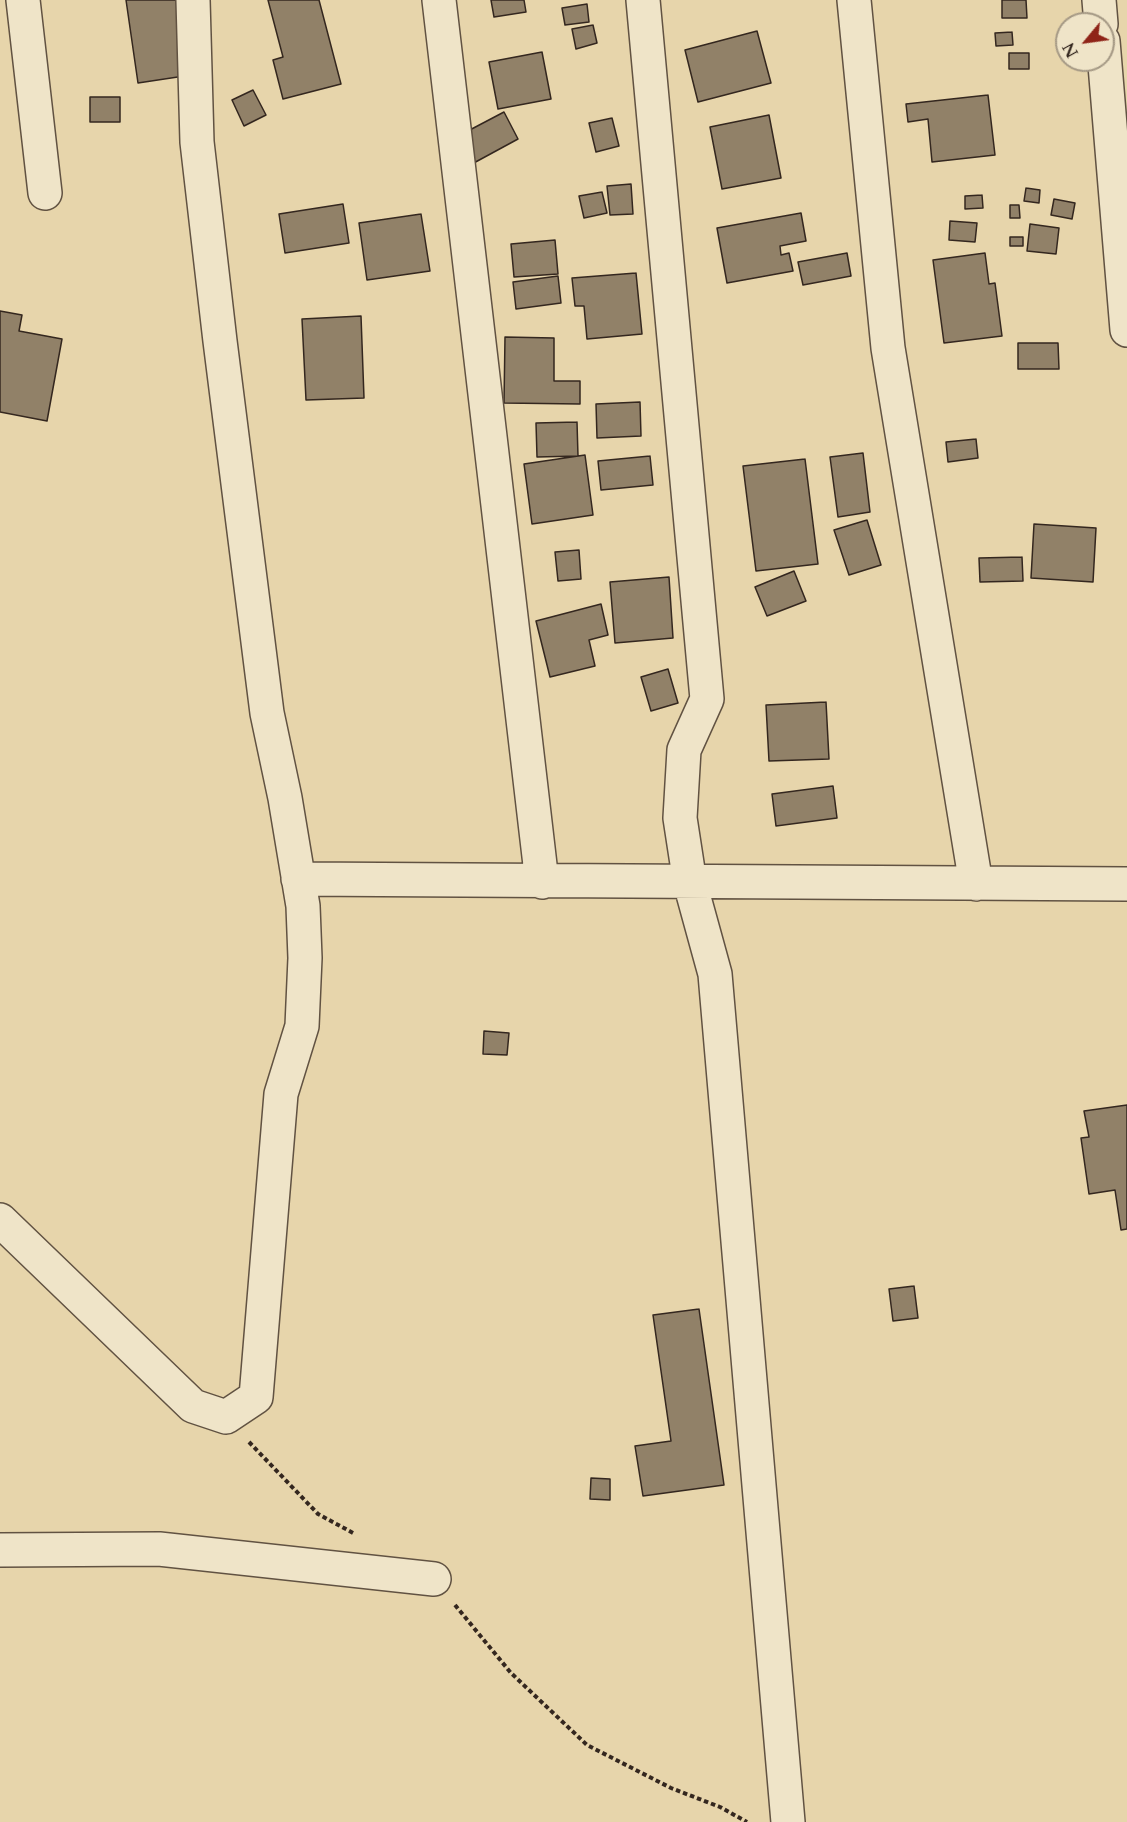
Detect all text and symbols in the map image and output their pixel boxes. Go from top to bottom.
north arrow [1055,12,1115,72]
text: N [1058,38,1084,61]

